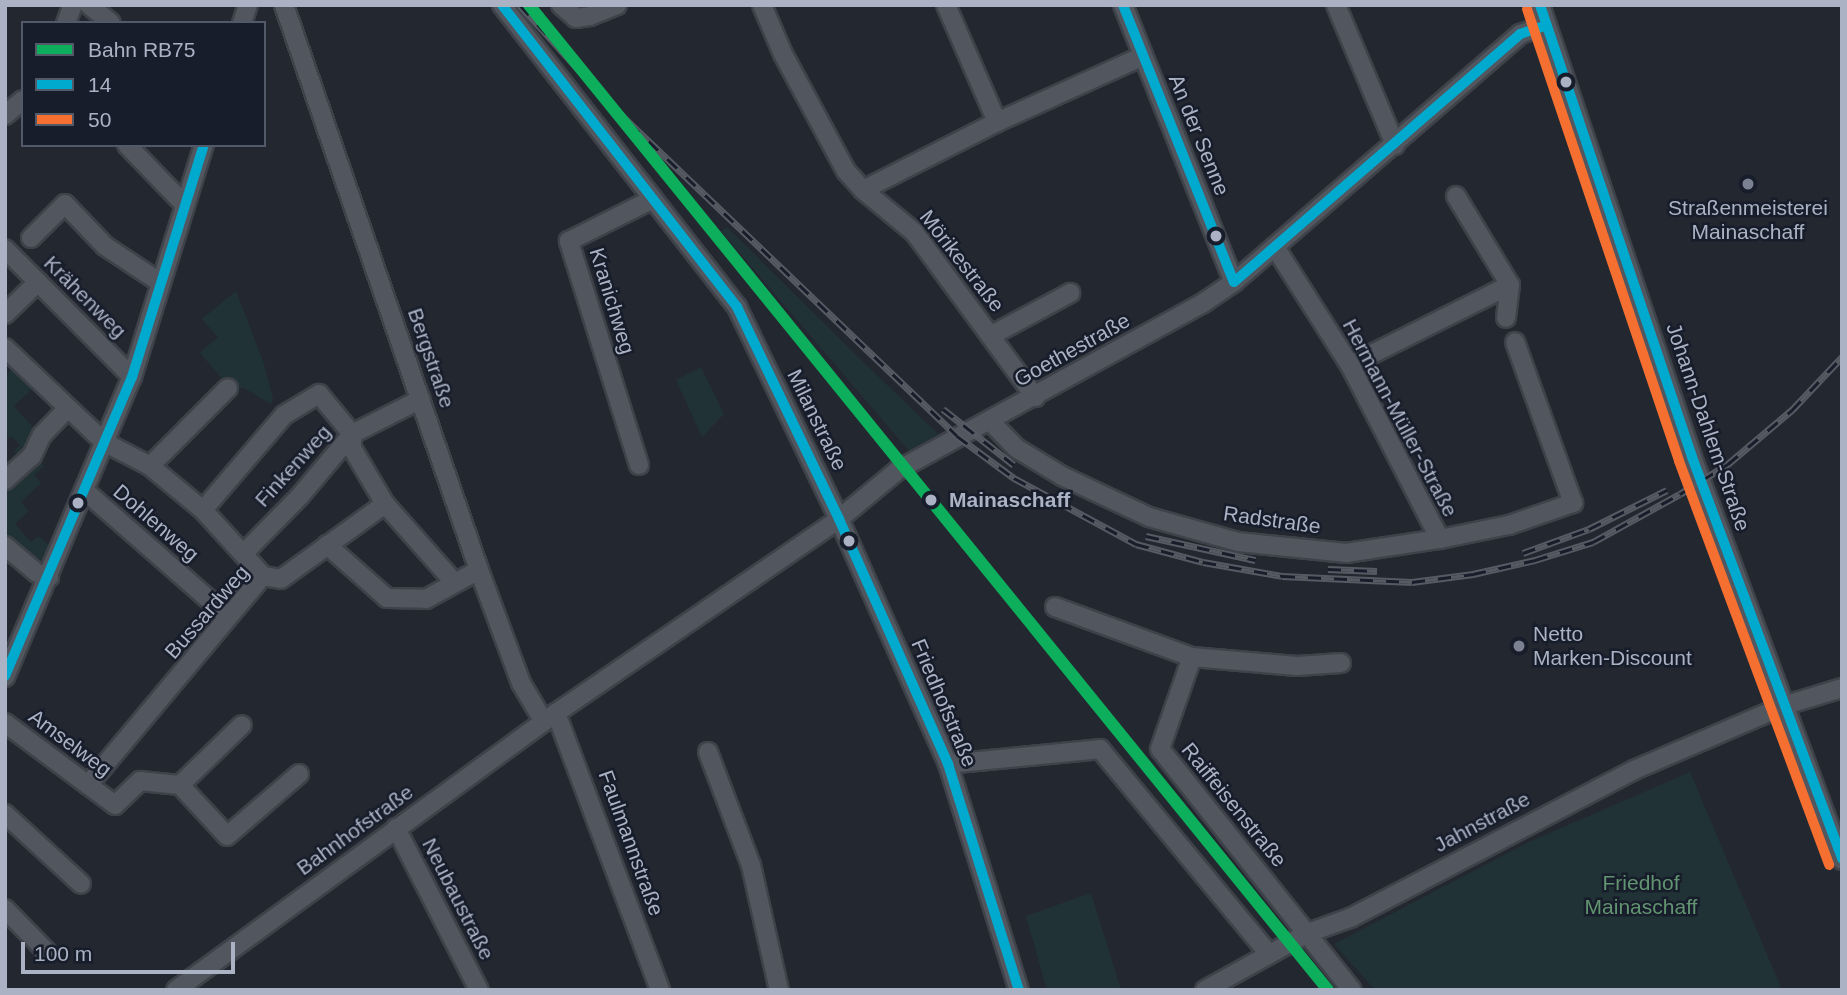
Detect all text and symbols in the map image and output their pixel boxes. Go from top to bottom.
legend [21,21,266,147]
text: Bahn RB75 [88,38,195,61]
street label: An der Senne [1163,71,1235,199]
text: 14 [88,73,111,96]
unlabelled marker [1559,75,1573,89]
text: 50 [88,108,111,131]
marker: Straßenmeisterei Mainaschaff [1740,176,1756,192]
place label: Straßenmeisterei Mainaschaff [1668,195,1828,245]
street label: Mörikestraße [914,205,1010,317]
unlabelled marker [1209,229,1223,243]
street label: Kranichweg [584,245,640,357]
street label: Krähenweg [39,251,131,343]
street label: Bergstraße [402,305,460,411]
street label: Goethestraße [1010,308,1134,392]
street label: Hermann-Müller-Straße [1337,315,1463,521]
street label: Johann-Dahlem-Straße [1661,320,1755,534]
street label: Milanstraße [782,365,852,475]
street label: Finkenweg [250,420,336,512]
street label: Dohlenweg [108,479,204,567]
place label: Mainaschaff [949,487,1070,513]
marker: Mainaschaff [919,488,943,512]
unlabelled marker [71,496,85,510]
street label: Radstraße [1222,501,1322,539]
unlabelled marker [842,534,856,548]
street label: Bussardweg [160,560,254,664]
place label: Netto Marken-Discount [1533,621,1692,671]
street label: Friedhofstraße [906,635,982,771]
marker: Netto Marken-Discount [1511,638,1527,654]
street label: Amselweg [24,704,116,782]
street label: Raiffeisenstraße [1176,738,1292,872]
street label: Faulmannstraße [593,767,669,919]
street label: Bahnhofstraße [292,779,418,881]
street label: Jahnstraße [1430,786,1534,858]
street label: Neubaustraße [417,834,499,964]
park label: Friedhof Mainaschaff [1585,870,1697,920]
scale bar [24,928,238,972]
text: 100 m [34,942,92,965]

